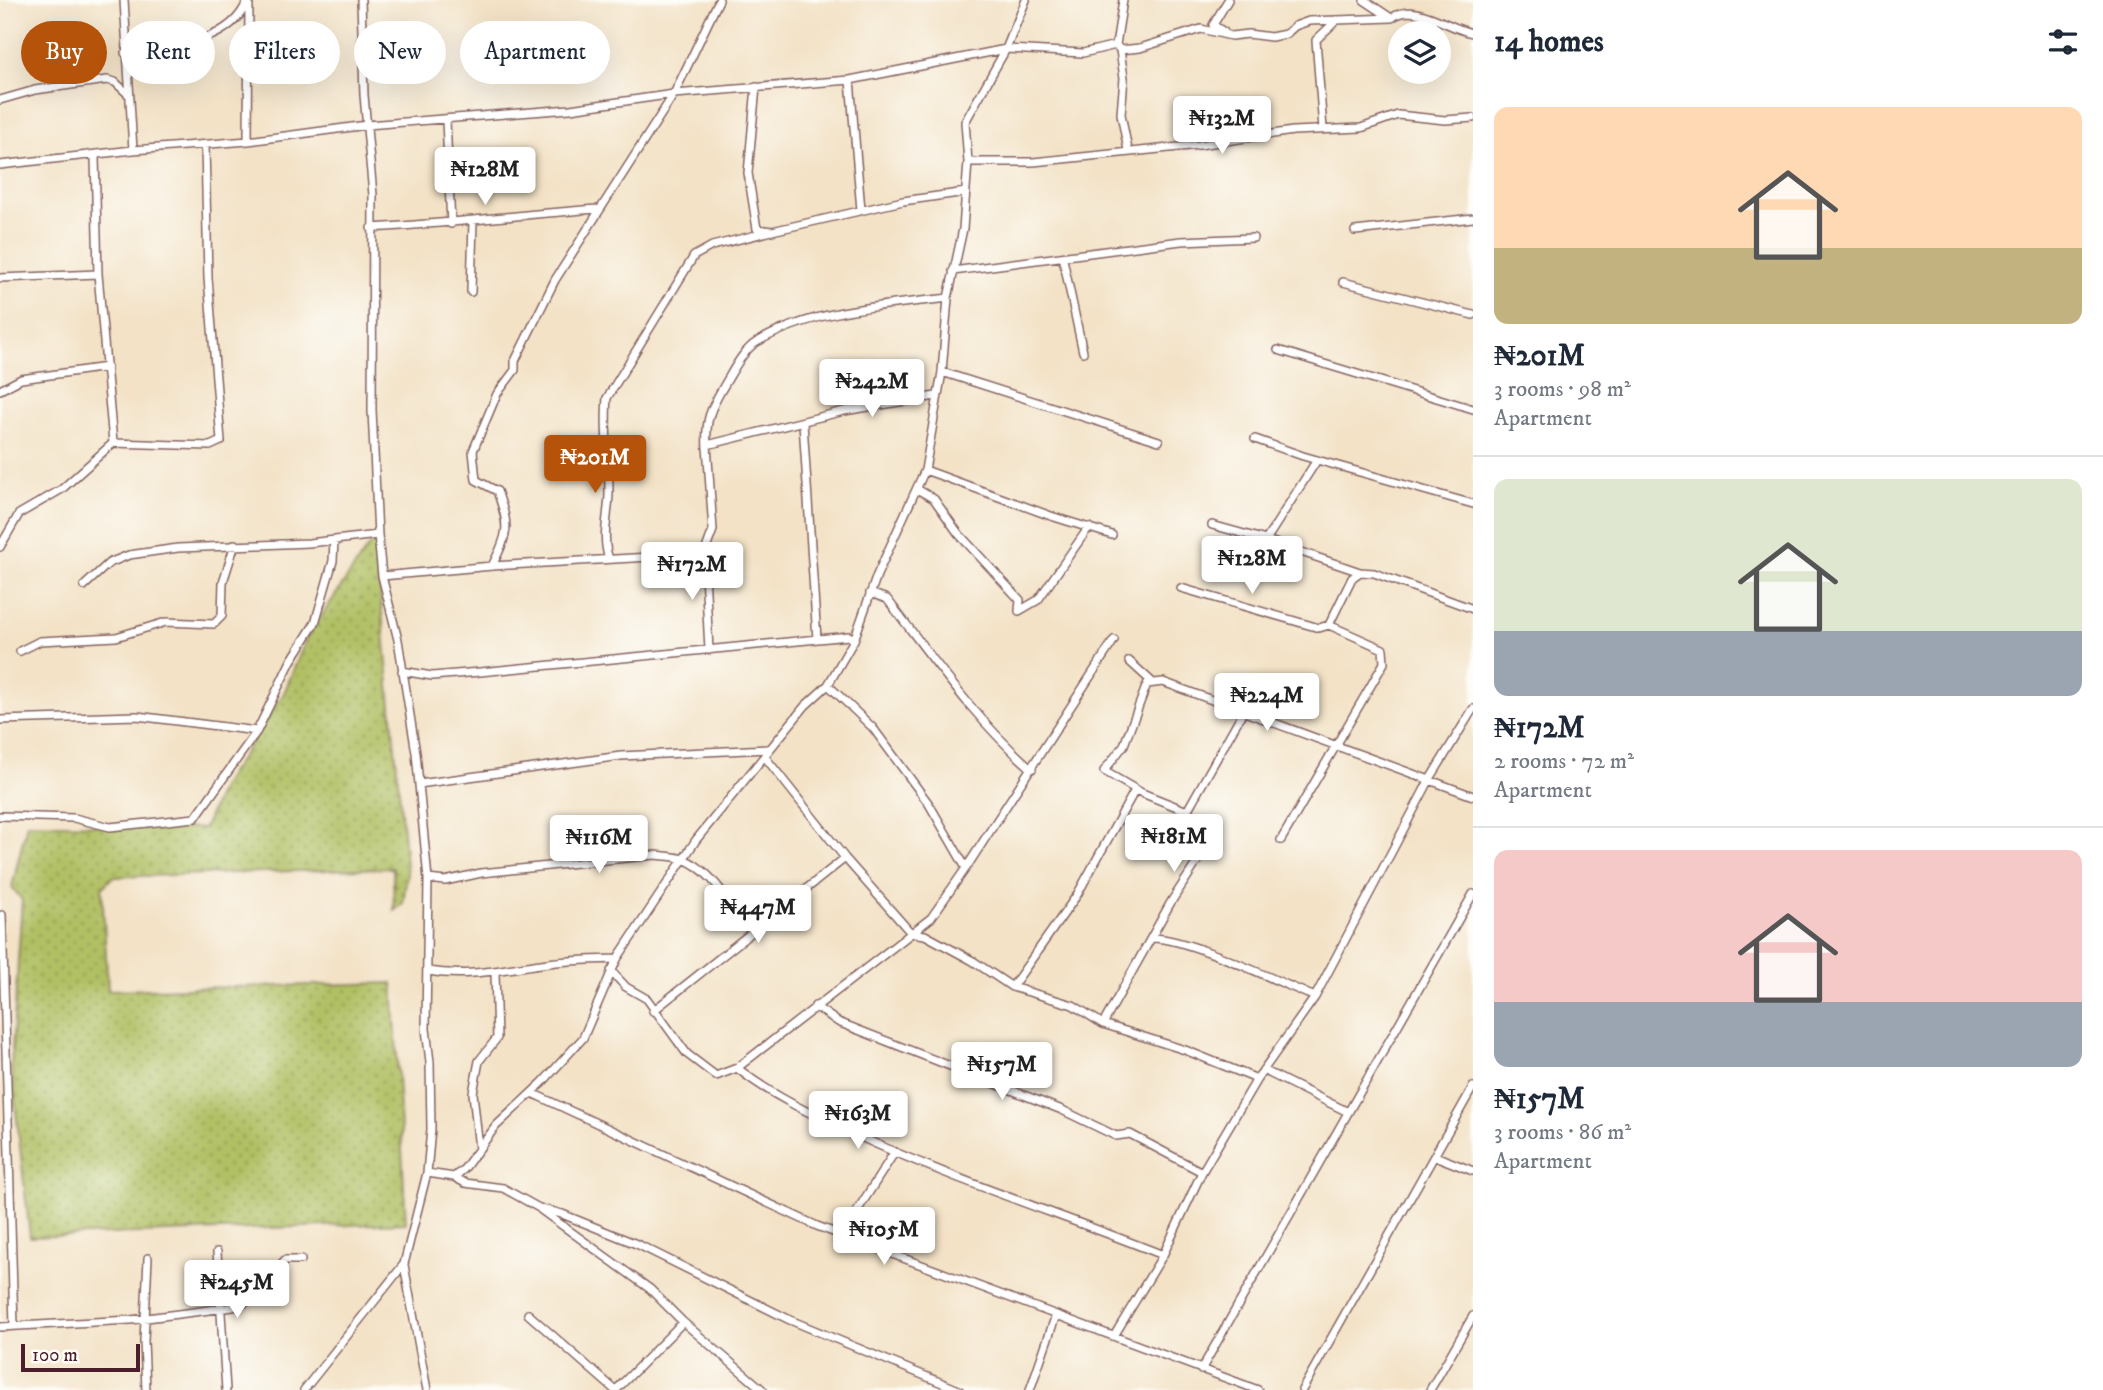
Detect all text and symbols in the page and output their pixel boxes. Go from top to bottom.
chip: Buy [21,21,107,84]
chip: Rent [121,21,215,84]
chip: Filters [229,21,340,84]
chip: New [354,21,446,84]
chip: Apartment [460,21,610,84]
map controls [1388,21,1451,84]
button: layers [1388,21,1451,84]
icon: filters [2044,23,2082,61]
text: 14 homes [1494,24,1604,61]
pin: ₦132M [1173,96,1271,156]
text: ₦132M [1189,104,1255,133]
pin: ₦128M [436,148,534,207]
icon: home [1725,152,1851,278]
text: ₦128M [451,155,519,184]
text: ₦201M [1494,338,1585,375]
pin: ₦242M [823,360,921,419]
text: ₦242M [835,367,909,396]
text: 3 rooms · 98 m² [1494,375,1631,404]
text: Apartment [1494,404,1592,433]
pin: ₦201M [546,435,644,495]
text: ₦201M [560,443,630,472]
icon: home [1725,524,1851,650]
pin: ₦128M [1203,536,1301,596]
pin: ₦172M [643,542,741,602]
text: ₦128M [1218,544,1286,573]
text: ₦172M [657,550,727,579]
pin: ₦224M [1218,674,1316,733]
text: ₦224M [1230,681,1304,710]
text: ₦172M [1494,710,1585,747]
text: 2 rooms · 72 m² [1494,747,1634,776]
text: Apartment [1494,776,1592,805]
pin: ₦181M [1125,814,1223,874]
pin: ₦116M [550,816,648,875]
text: ₦181M [1141,822,1207,851]
text: ₦116M [566,823,632,852]
pin: ₦447M [709,886,807,945]
text: ₦447M [720,893,796,922]
icon: home [1725,895,1851,1021]
pin: ₦157M [953,1042,1051,1102]
text: ₦157M [967,1050,1037,1079]
text: ₦157M [1494,1081,1585,1118]
pin: ₦163M [809,1092,907,1151]
text: ₦163M [825,1099,891,1128]
text: 3 rooms · 86 m² [1494,1118,1631,1147]
text: Apartment [1494,1147,1592,1176]
pin: ₦105M [835,1208,933,1267]
text: ₦105M [849,1215,919,1244]
pin: ₦245M [188,1260,286,1320]
text: ₦245M [200,1268,274,1297]
scale bar [21,1341,140,1373]
text: 100 m [32,1344,78,1367]

